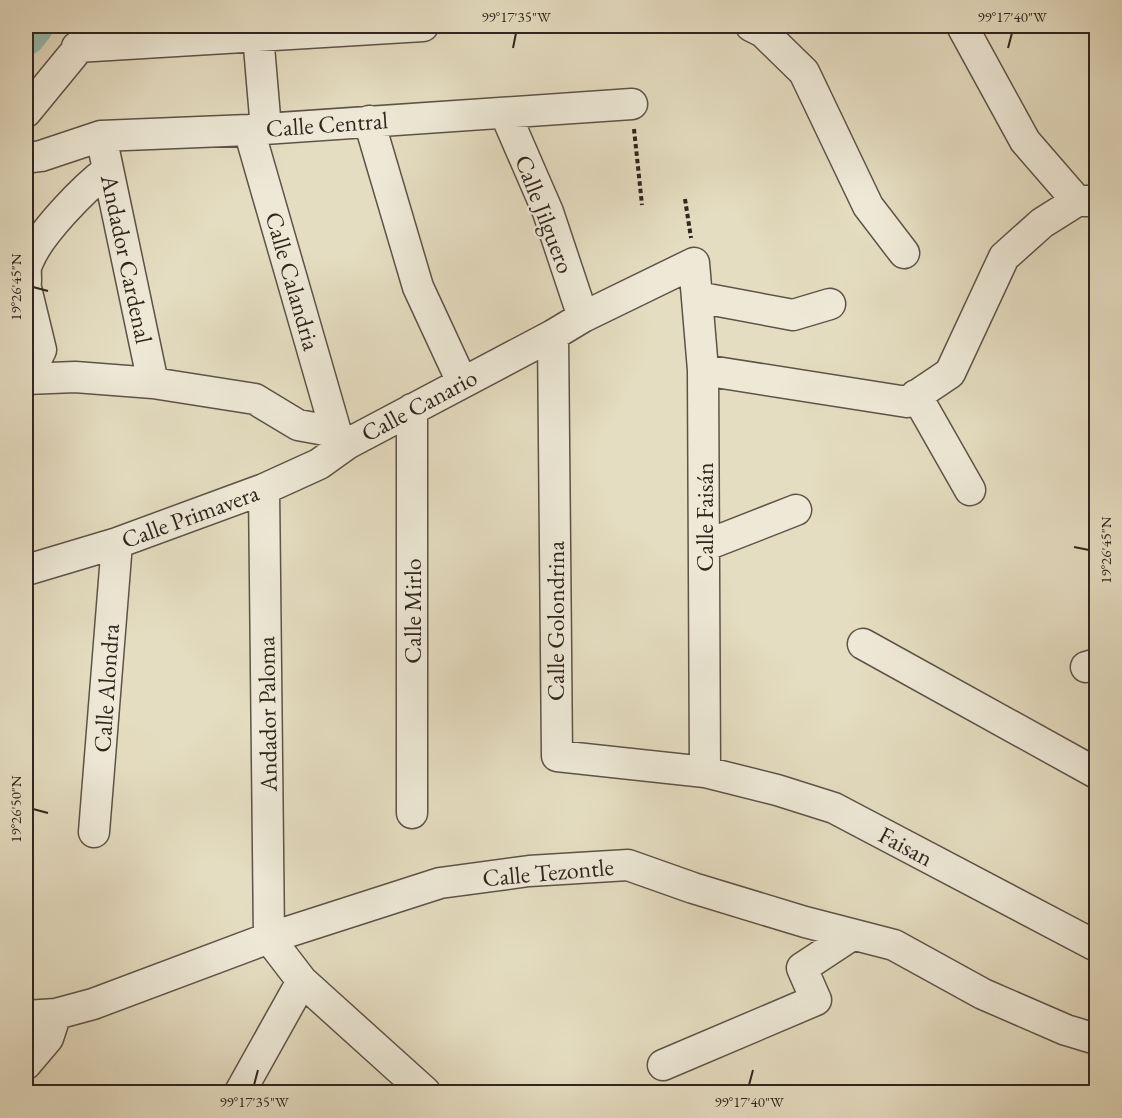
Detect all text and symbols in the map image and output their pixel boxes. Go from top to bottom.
text: 99°17'35"W [481,7,551,26]
text: 99°17'40"W [977,7,1047,26]
street label: Calle Central [265,104,389,144]
street label: Calle Jilguero [508,150,582,278]
street label: Andador Cardenal [94,171,160,347]
street label: Calle Calandria [258,208,328,354]
text: 19°26'45"N [6,253,25,321]
street label: Calle Canario [356,361,482,448]
street label: Calle Faisán [689,462,720,572]
street label: Calle Primavera [117,477,263,555]
text: 19°26'45"N [1096,516,1115,584]
street label: Calle Golondrina [540,541,571,701]
street label: Calle Mirlo [397,558,428,664]
street label: Calle Alondra [86,622,126,753]
street label: Andador Paloma [250,636,284,793]
text: 19°26'50"N [6,775,25,843]
street label: Faisan [874,819,939,873]
street label: Calle Tezontle [481,851,615,893]
text: 99°17'35"W [219,1092,289,1111]
text: 99°17'40"W [714,1092,784,1111]

